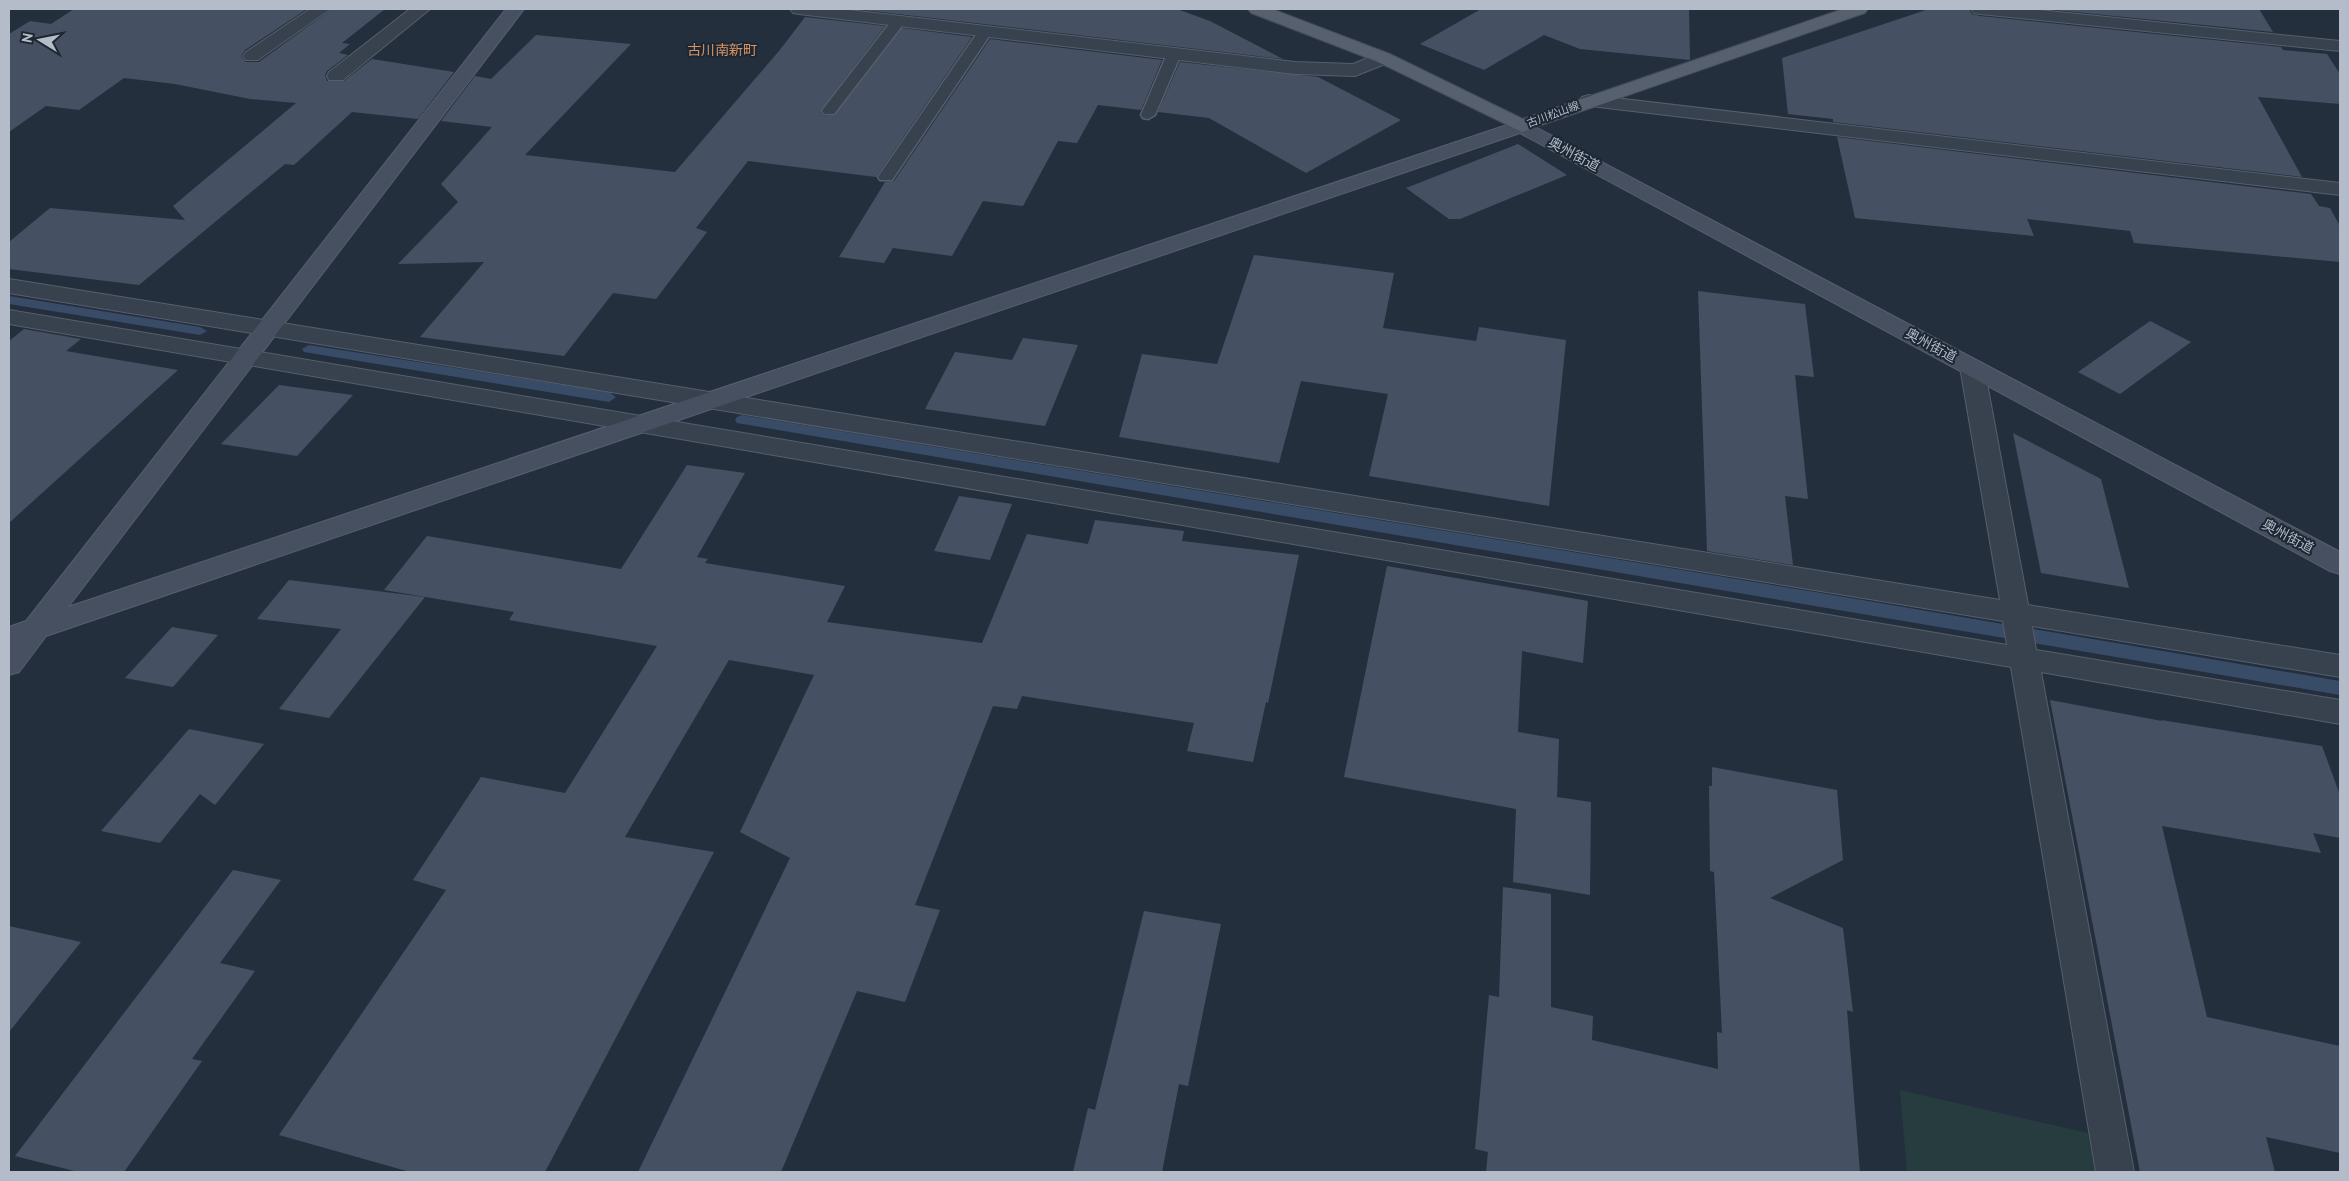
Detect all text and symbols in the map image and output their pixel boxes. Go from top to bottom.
north arrow [15,15,65,65]
text: N [18,32,37,44]
district label: 古川南新町 [687,41,757,59]
street label: 古川松山線 [1525,98,1581,130]
street label: 奥州街道 [1545,133,1603,175]
street label: 奥州街道 [1902,324,1960,366]
street label: 奥州街道 [2259,515,2317,557]

